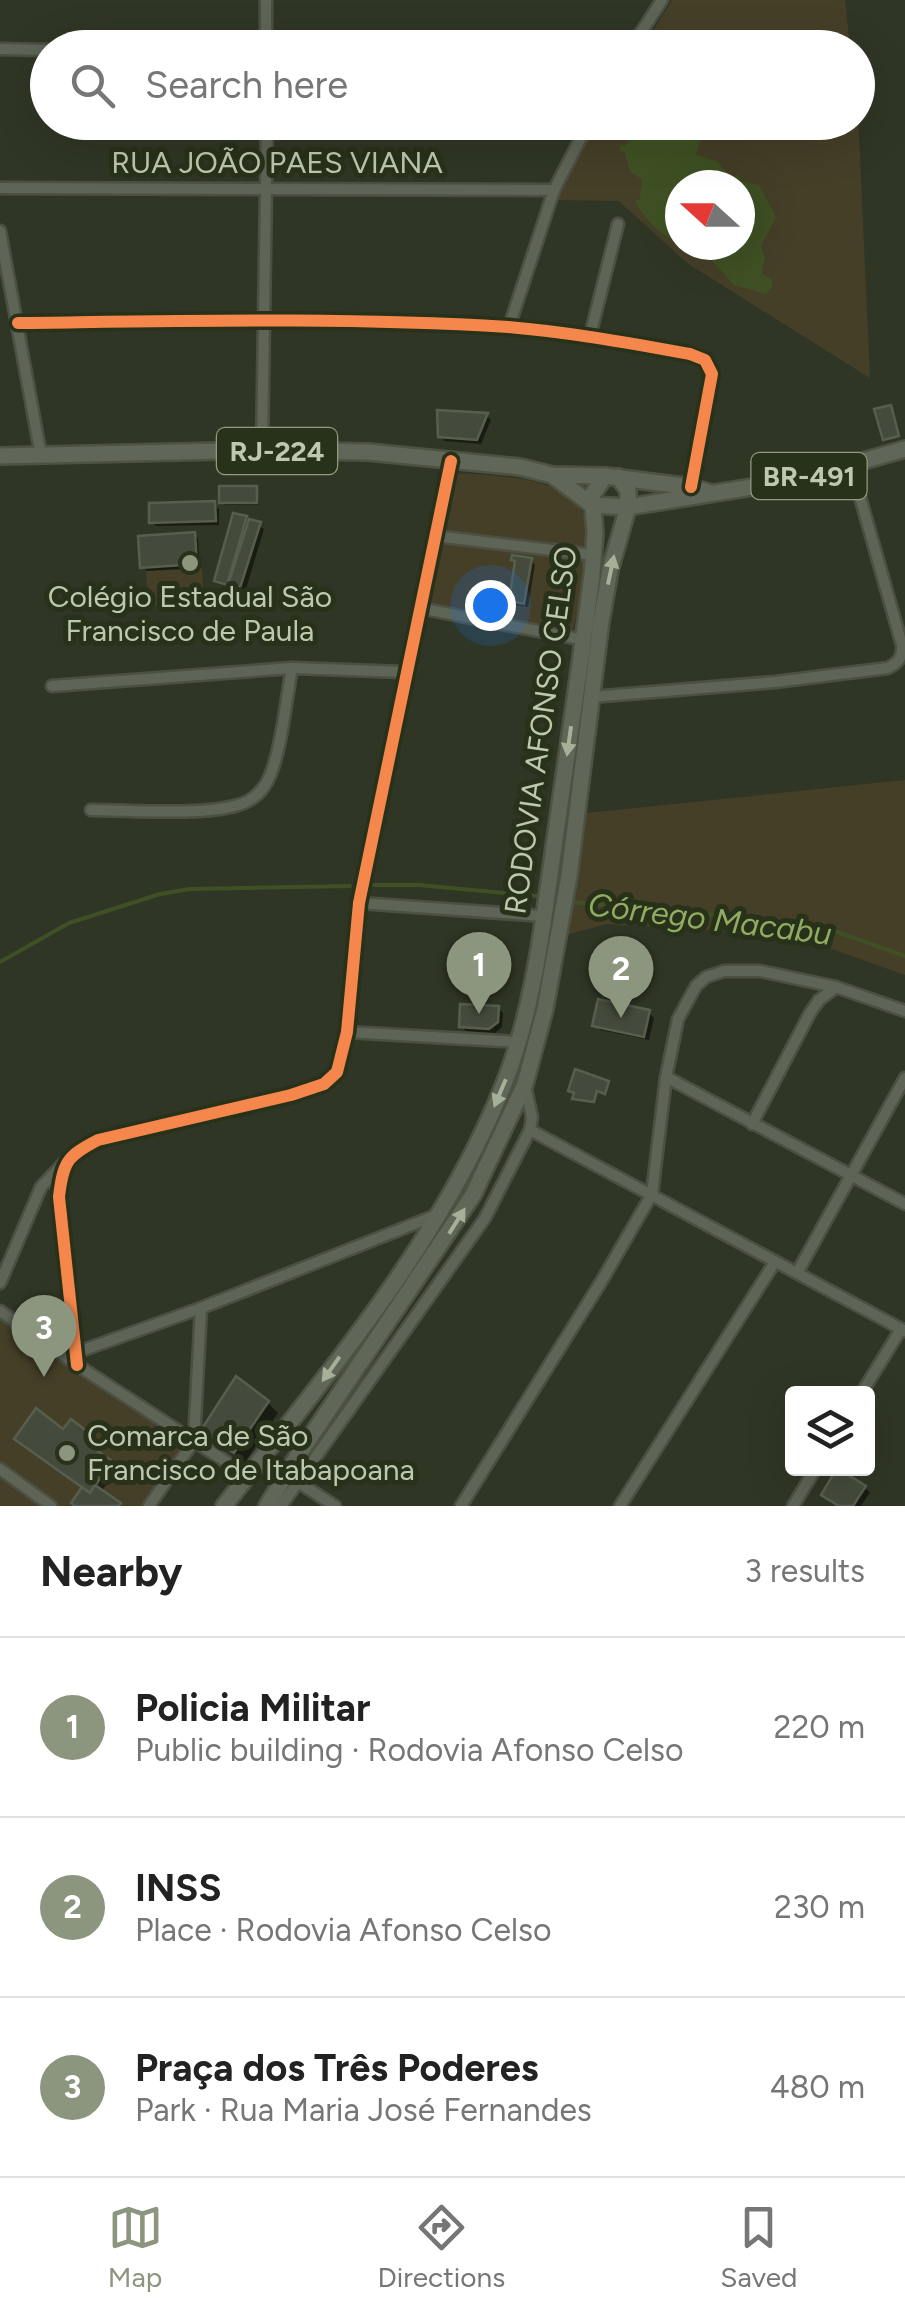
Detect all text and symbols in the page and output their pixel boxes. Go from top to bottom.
search box [30,30,875,140]
icon: search [65,58,120,113]
text: Search here [145,62,348,108]
street label: RUA JOÃO PAES VIANA [111,144,443,181]
north arrow [665,170,755,260]
road number: RJ-224 [217,428,337,474]
road number: BR-491 [752,453,866,499]
street label: RODOVIA AFONSO CELSO [496,544,585,916]
marker: Colégio Estadual São Francisco de Paula [179,552,201,574]
one-way arrow [603,554,619,585]
place label: Colégio Estadual São Francisco de Paula [48,578,332,649]
your location [465,580,516,631]
one-way arrow [561,725,577,757]
water label: Córrego Macabu [586,885,834,953]
pin: 1 [446,932,512,1014]
pin: 2 [588,936,654,1018]
one-way arrow [492,1078,508,1108]
one-way arrow [447,1207,465,1234]
pin: 3 [12,1294,76,1377]
one-way arrow [322,1356,341,1383]
map controls [785,1386,875,1476]
button: layers [785,1386,875,1476]
place label: Comarca de São Francisco de Itabapoana [87,1417,415,1488]
marker: Comarca de São Francisco de Itabapoana [56,1442,78,1464]
text: Nearby [40,1546,182,1597]
text: 3 results [745,1552,865,1590]
text: Policia Militar [135,1685,370,1731]
text: 1 [66,1708,79,1746]
text: 220 m [774,1708,865,1746]
text: Public building · Rodovia Afonso Celso [135,1731,684,1769]
text: INSS [135,1865,222,1911]
text: 2 [63,1888,82,1926]
text: 230 m [774,1888,865,1926]
text: Place · Rodovia Afonso Celso [135,1911,552,1949]
text: Praça dos Três Poderes [135,2045,539,2091]
text: 3 [64,2068,81,2106]
text: 480 m [770,2068,865,2106]
text: Park · Rua Maria José Fernandes [135,2091,592,2129]
tab: Map [108,2200,163,2294]
tab: Directions [378,2200,505,2294]
tab: Saved [720,2200,797,2294]

